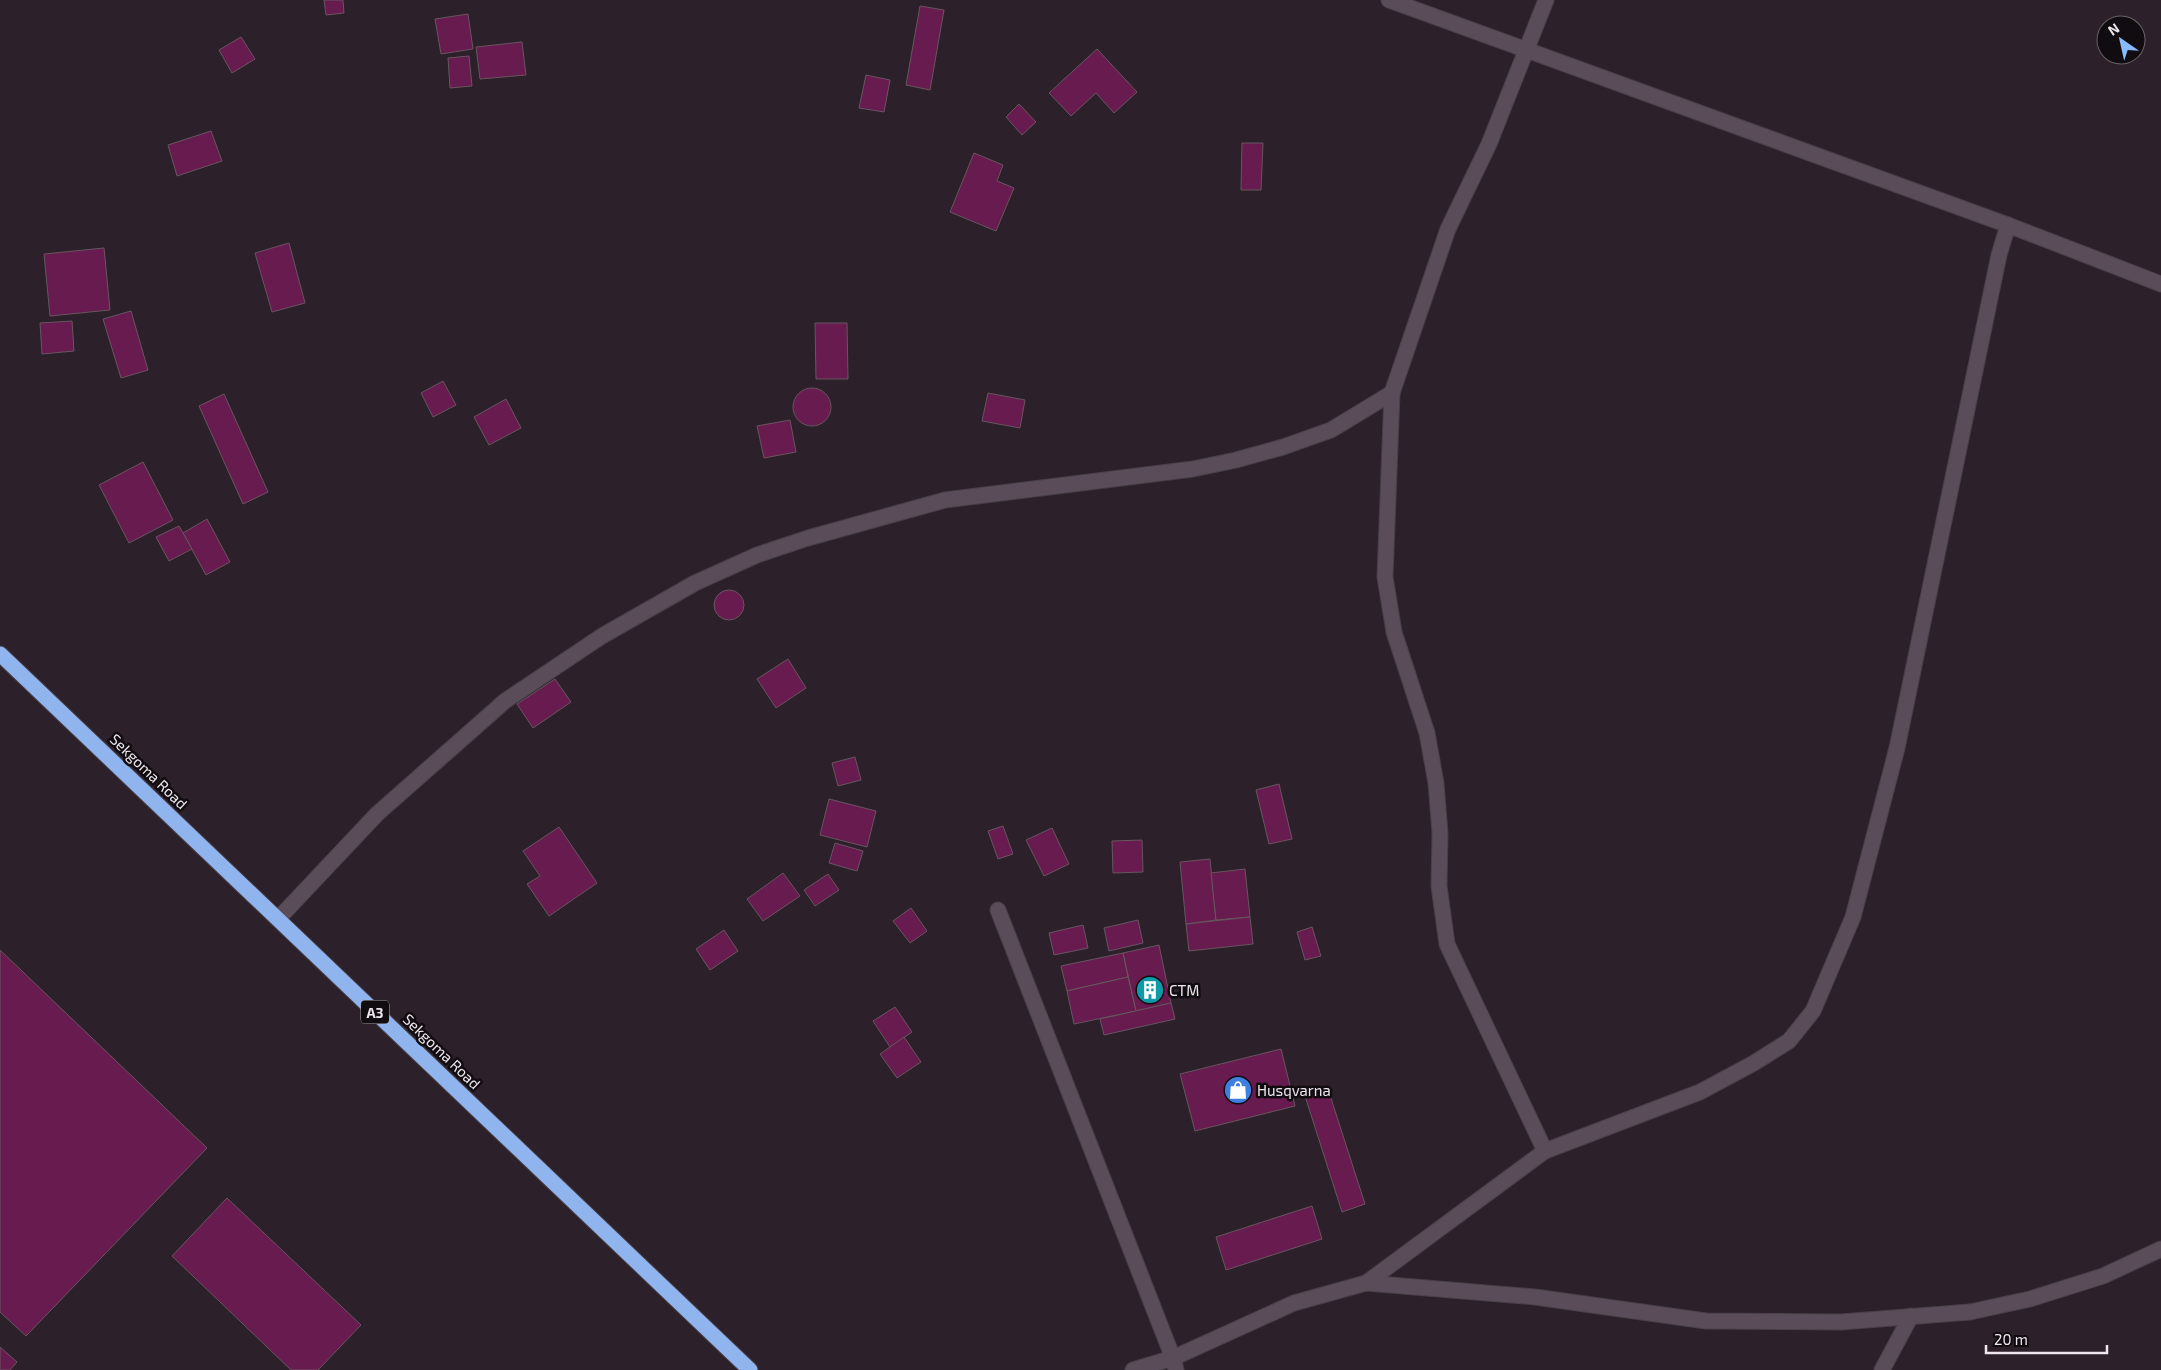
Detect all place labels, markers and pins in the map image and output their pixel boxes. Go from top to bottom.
building icon: CTM [1135,975,1165,1005]
place label: CTM [1169,981,1199,999]
shop icon: Husqvarna [1223,1075,1253,1105]
place label: Husqvarna [1257,1081,1331,1099]

